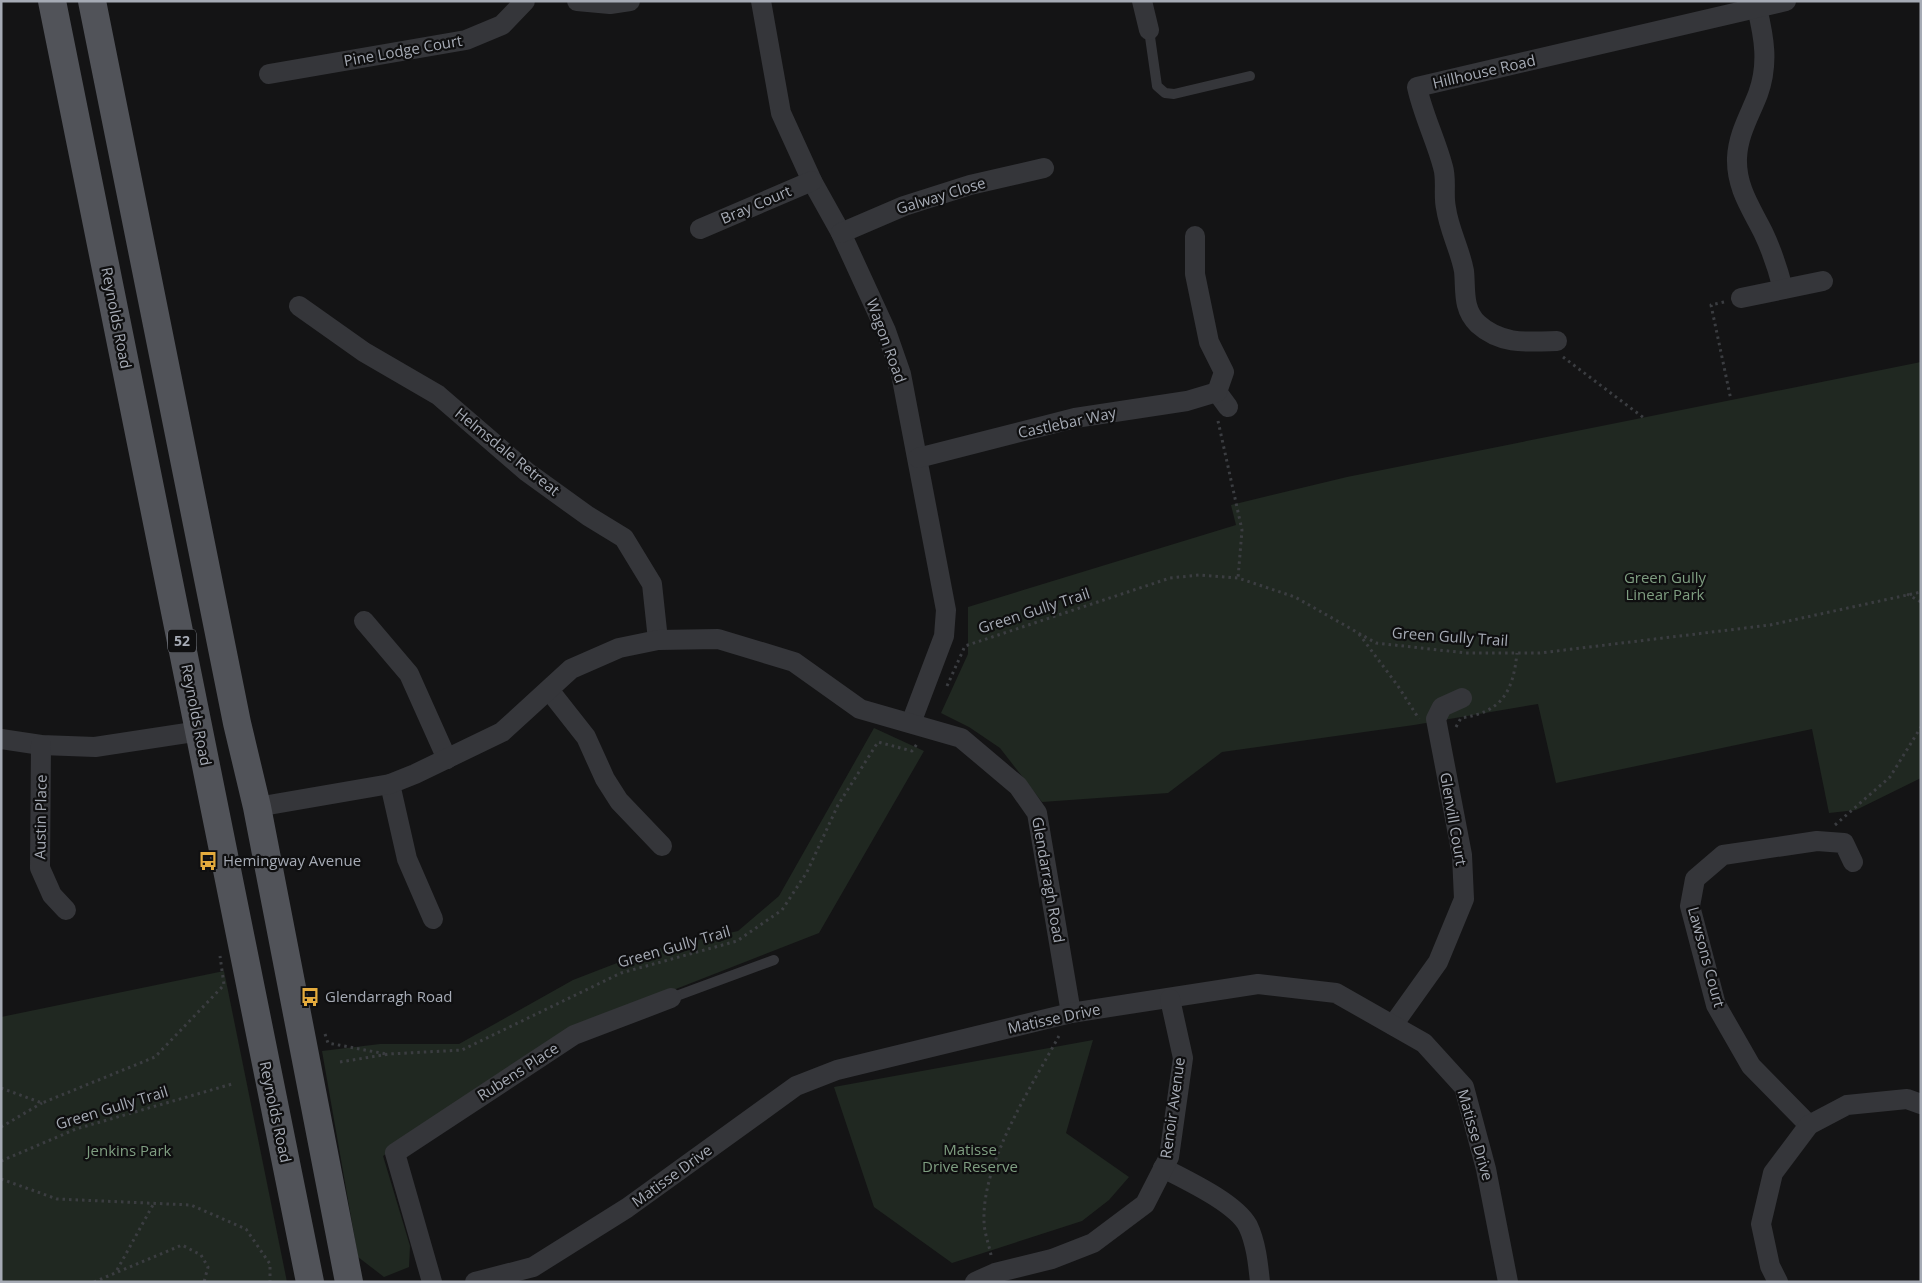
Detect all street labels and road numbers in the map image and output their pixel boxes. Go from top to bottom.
street label: Pine Lodge Court [342,30,464,70]
street label: Hillhouse Road [1430,49,1537,93]
street label: Galway Close [894,172,988,218]
street label: Bray Court [717,180,794,228]
street label: Reynolds Road [97,265,137,370]
street label: Wagon Road [862,296,911,386]
street label: Castlebar Way [1016,402,1118,442]
street label: Helmsdale Retreat [451,403,564,500]
street label: Green Gully Trail [975,583,1092,638]
street label: Green Gully Trail [1391,622,1509,650]
road number: 52 [168,630,196,652]
street label: Reynolds Road [177,662,217,767]
street label: Glenvill Court [1436,771,1472,867]
street label: Austin Place [29,774,51,860]
street label: Glendarragh Road [1028,815,1070,944]
street label: Lawsons Court [1684,904,1730,1009]
street label: Green Gully Trail [615,920,732,972]
street label: Matisse Drive [1006,998,1102,1038]
street label: Rubens Place [473,1037,562,1105]
street label: Renoir Avenue [1155,1056,1189,1160]
street label: Reynolds Road [255,1059,296,1164]
street label: Green Gully Trail [53,1080,170,1134]
street label: Matisse Drive [1453,1087,1499,1183]
street label: Matisse Drive [627,1139,715,1211]

